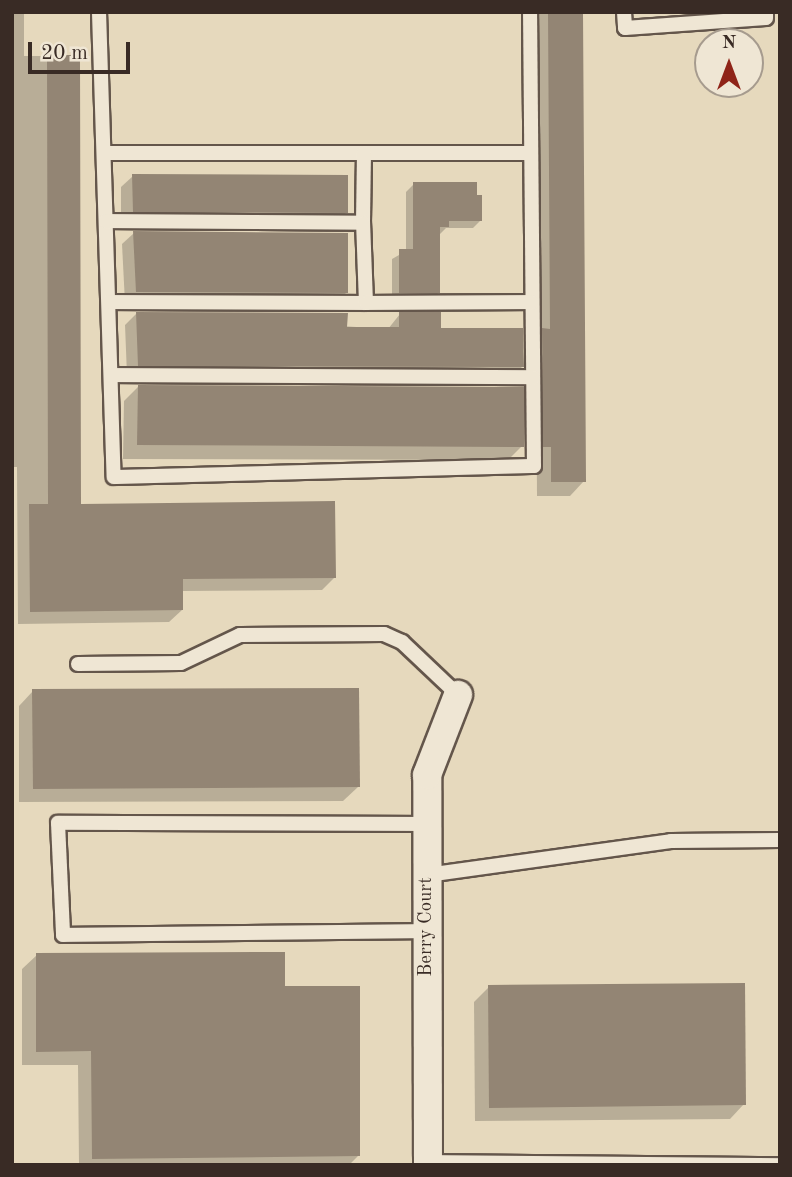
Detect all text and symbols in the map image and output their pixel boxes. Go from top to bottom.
scale bar [32,28,133,72]
north arrow [694,28,764,98]
text: N [722,34,736,53]
text: 20 m [41,43,88,64]
street label: Berry Court [416,877,438,977]

